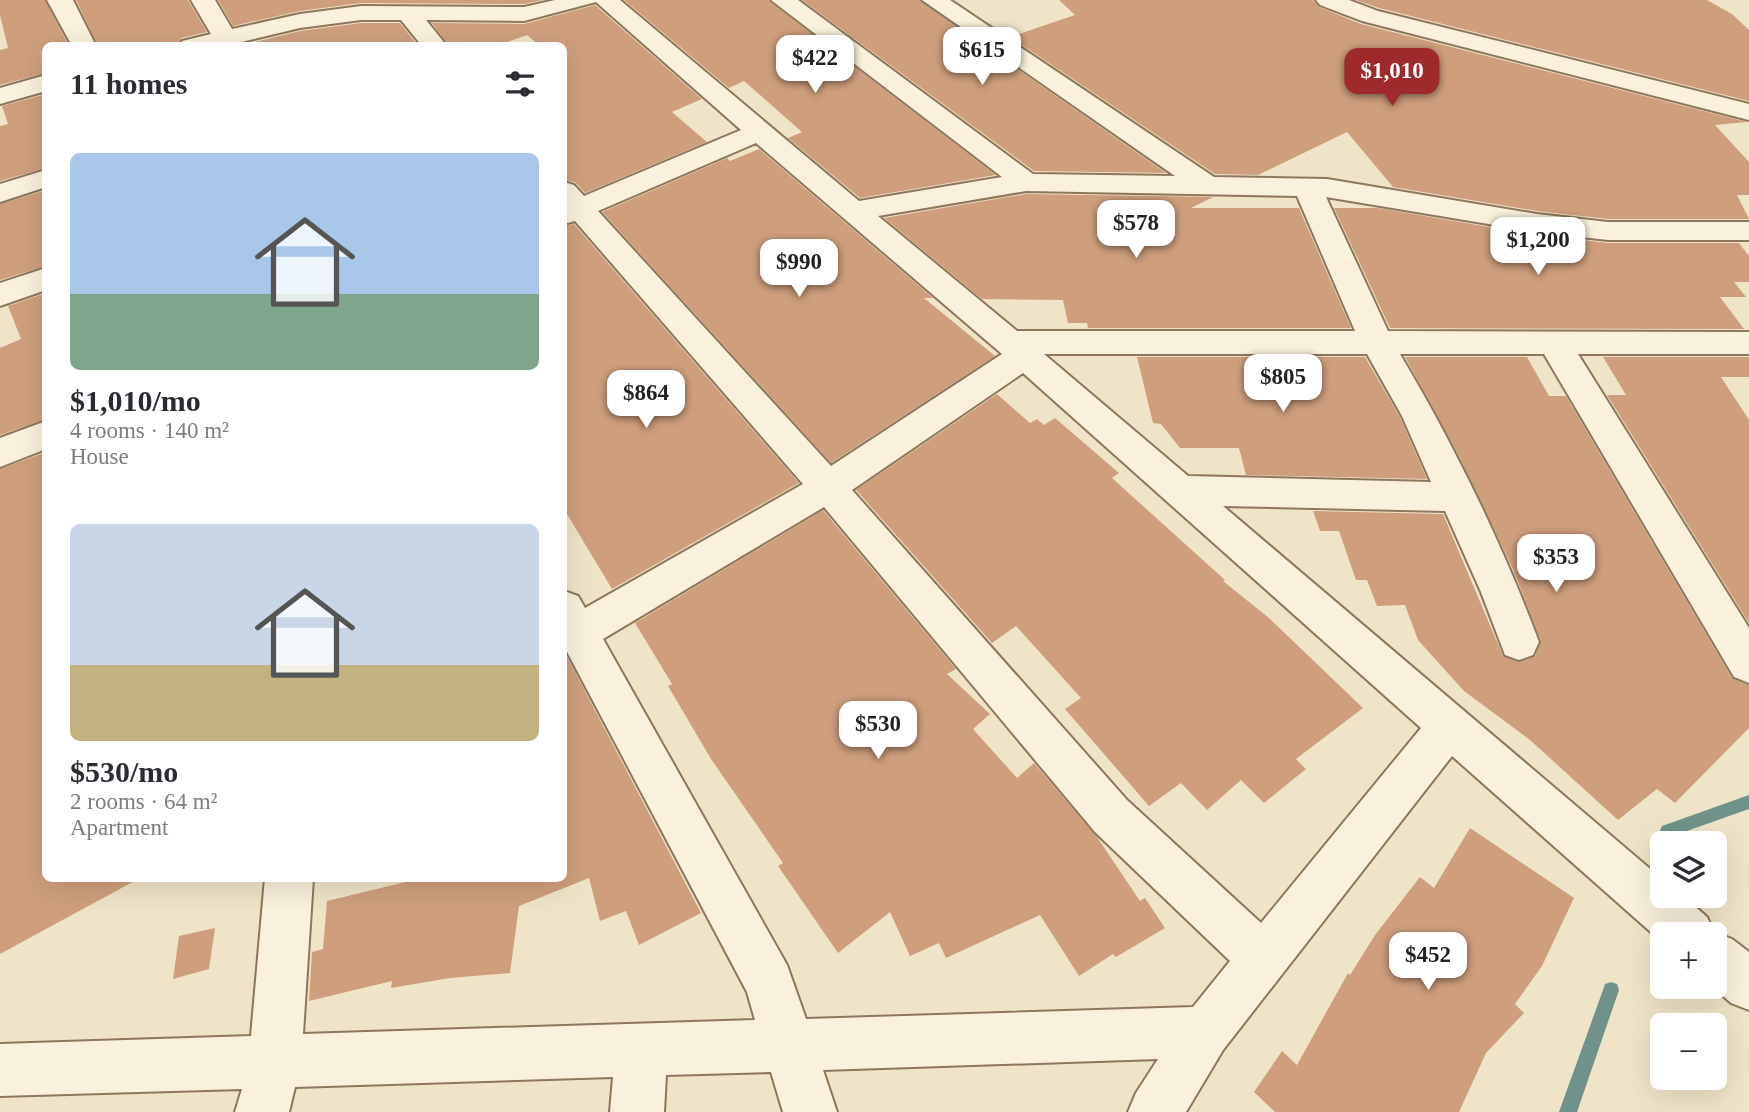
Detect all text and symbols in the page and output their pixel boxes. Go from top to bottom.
pin: $615 [941,28,1023,87]
pin: $422 [774,36,856,95]
text: $615 [959,37,1005,62]
text: $422 [792,45,838,70]
pin: $1,010 [1335,48,1449,108]
text: $1,010 [1360,58,1424,83]
icon: filters [501,65,539,103]
text: 11 homes [70,67,188,100]
icon: home [242,199,368,325]
pin: $578 [1095,201,1177,260]
text: $578 [1113,210,1159,235]
pin: $1,200 [1481,218,1595,277]
text: $1,200 [1506,227,1570,252]
pin: $990 [758,240,840,299]
text: $990 [776,249,822,274]
pin: $805 [1242,354,1324,414]
text: $805 [1260,364,1306,389]
pin: $864 [605,370,687,430]
text: $864 [623,380,669,405]
text: $1,010/mo [70,384,201,417]
text: 4 rooms · 140 m² [70,418,229,443]
text: House [70,444,129,469]
pin: $353 [1515,534,1597,594]
text: $353 [1533,544,1579,569]
icon: home [242,570,368,696]
pin: $530 [837,702,919,761]
text: $530 [855,711,901,736]
text: $530/mo [70,755,178,788]
text: 2 rooms · 64 m² [70,789,217,814]
text: Apartment [70,815,168,840]
map controls [1650,831,1727,1090]
button: layers [1650,831,1727,908]
button: + [1650,922,1727,999]
pin: $452 [1387,932,1469,992]
text: $452 [1405,942,1451,967]
button: − [1650,1013,1727,1090]

